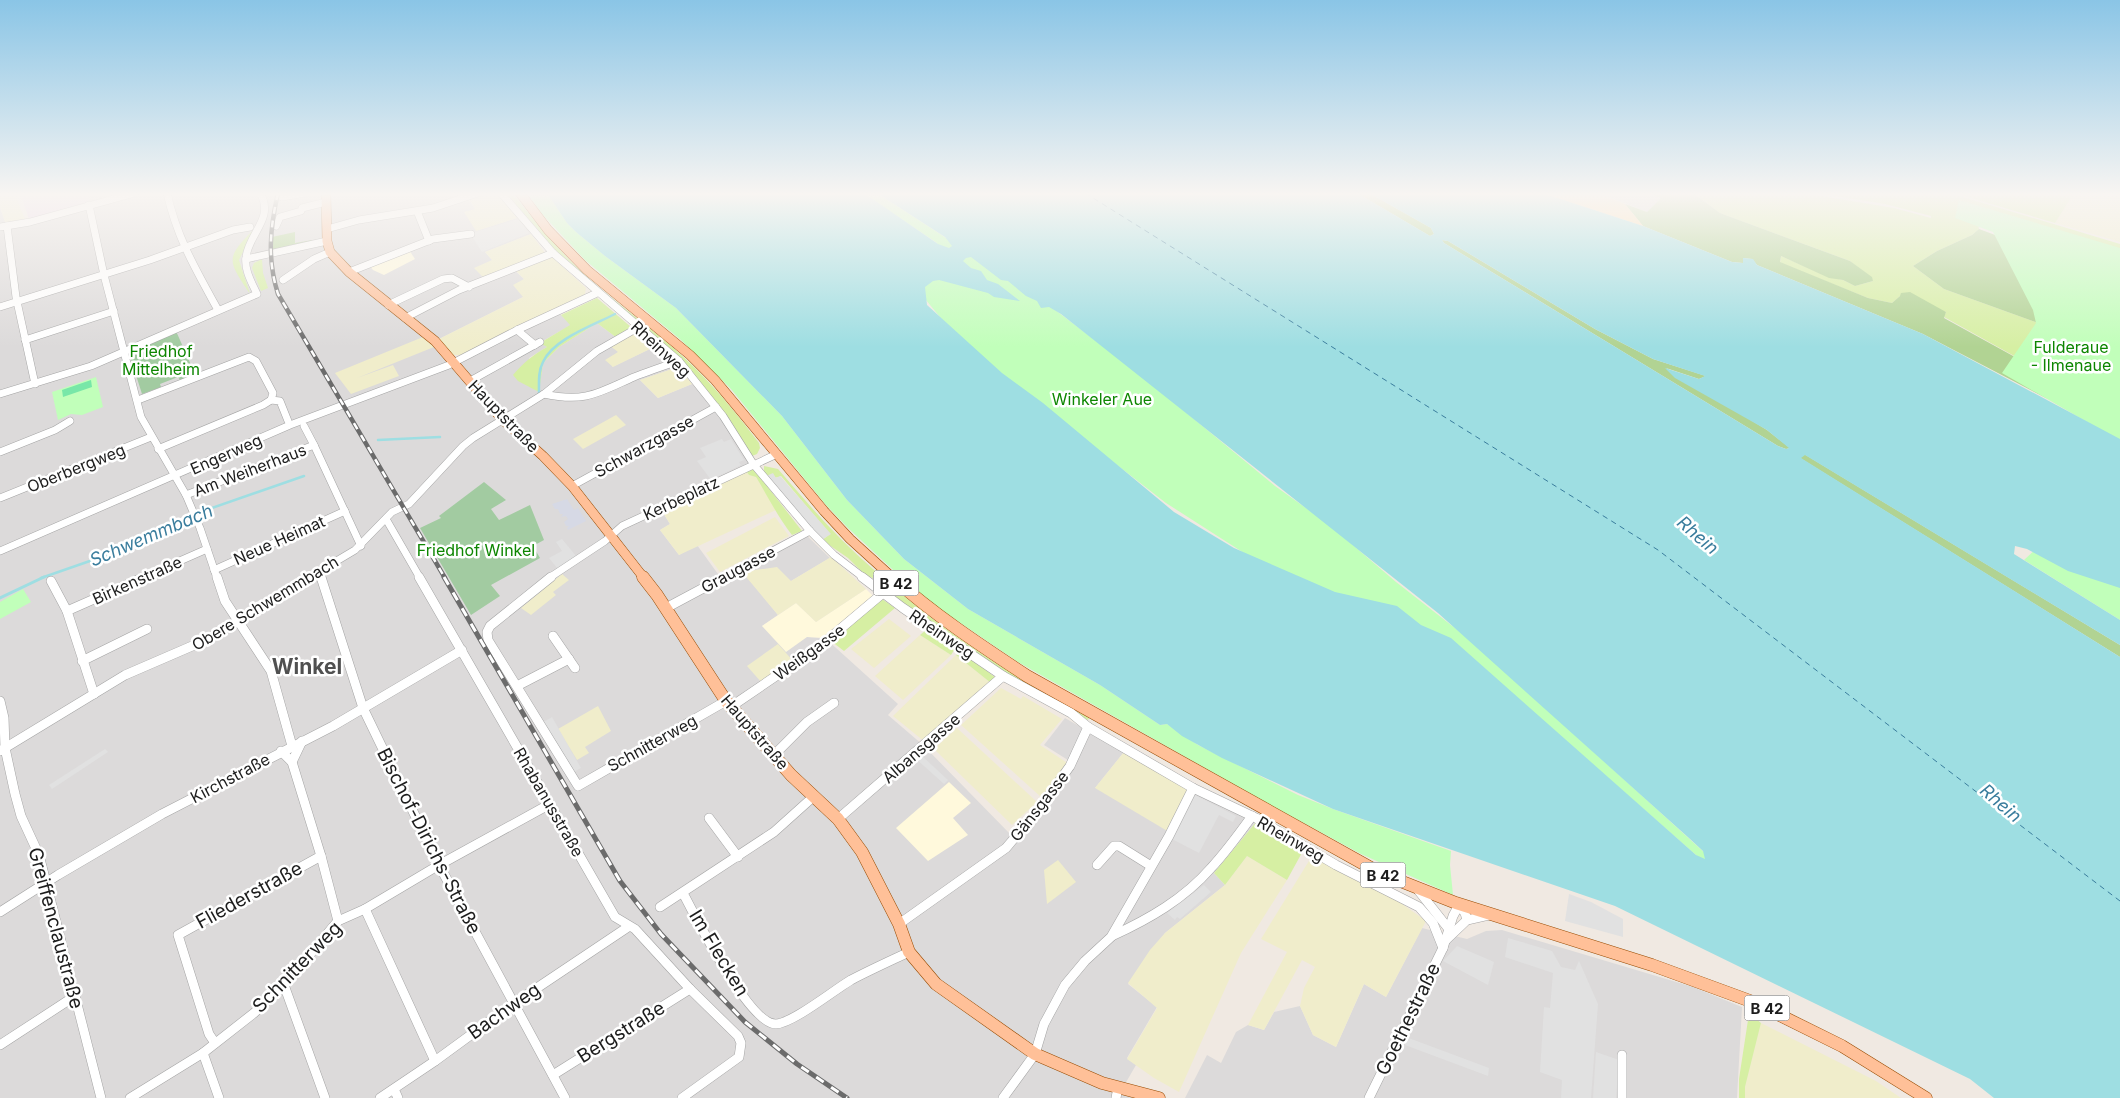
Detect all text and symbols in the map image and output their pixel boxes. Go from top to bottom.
street label: Rheinweg [627,316,695,382]
park label: Fulderaue - Ilmenaue [2031,337,2111,375]
park label: Friedhof Mittelheim [122,341,200,379]
street label: Hauptstraße [464,376,544,456]
park label: Winkeler Aue [1052,389,1152,409]
street label: Schwarzgasse [591,410,697,482]
street label: Engerweg [187,429,265,479]
street label: Oberbergweg [24,439,128,497]
street label: Am Weiherhaus [191,439,309,501]
street label: Kerbeplatz [640,472,722,524]
water label: Schwemmbach [86,500,216,570]
street label: Neue Heimat [230,511,328,569]
water label: Rhein [1673,511,1723,559]
park label: Friedhof Winkel [417,540,535,560]
street label: Graugasse [697,541,779,597]
street label: Birkenstraße [89,551,185,609]
street label: Obere Schwemmbach [188,551,342,655]
road number: B 42 [874,570,918,596]
street label: Rheinweg [906,605,978,663]
street label: Weißgasse [770,620,848,684]
district label: Winkel [272,654,342,679]
street label: Hauptstraße [717,690,793,774]
street label: Albansgasse [878,709,964,787]
street label: Schnitterweg [604,710,700,776]
street label: Bischof-Dirichs-Straße [372,744,486,938]
street label: Rhabanusstraße [510,744,588,860]
street label: Kirchstraße [187,749,273,807]
street label: Gänsgasse [1005,767,1073,845]
water label: Rhein [1976,779,2026,827]
street label: Rheinweg [1254,812,1328,866]
street label: Greiffenclaustraße [23,845,89,1011]
street label: Fliederstraße [192,856,306,934]
road number: B 42 [1360,862,1406,888]
street label: Im Flecken [684,905,754,1001]
street label: Schnitterweg [248,916,346,1018]
street label: Goethestraße [1371,959,1445,1079]
street label: Bachweg [463,978,545,1044]
street label: Bergstraße [573,996,669,1068]
road number: B 42 [1744,996,1790,1020]

